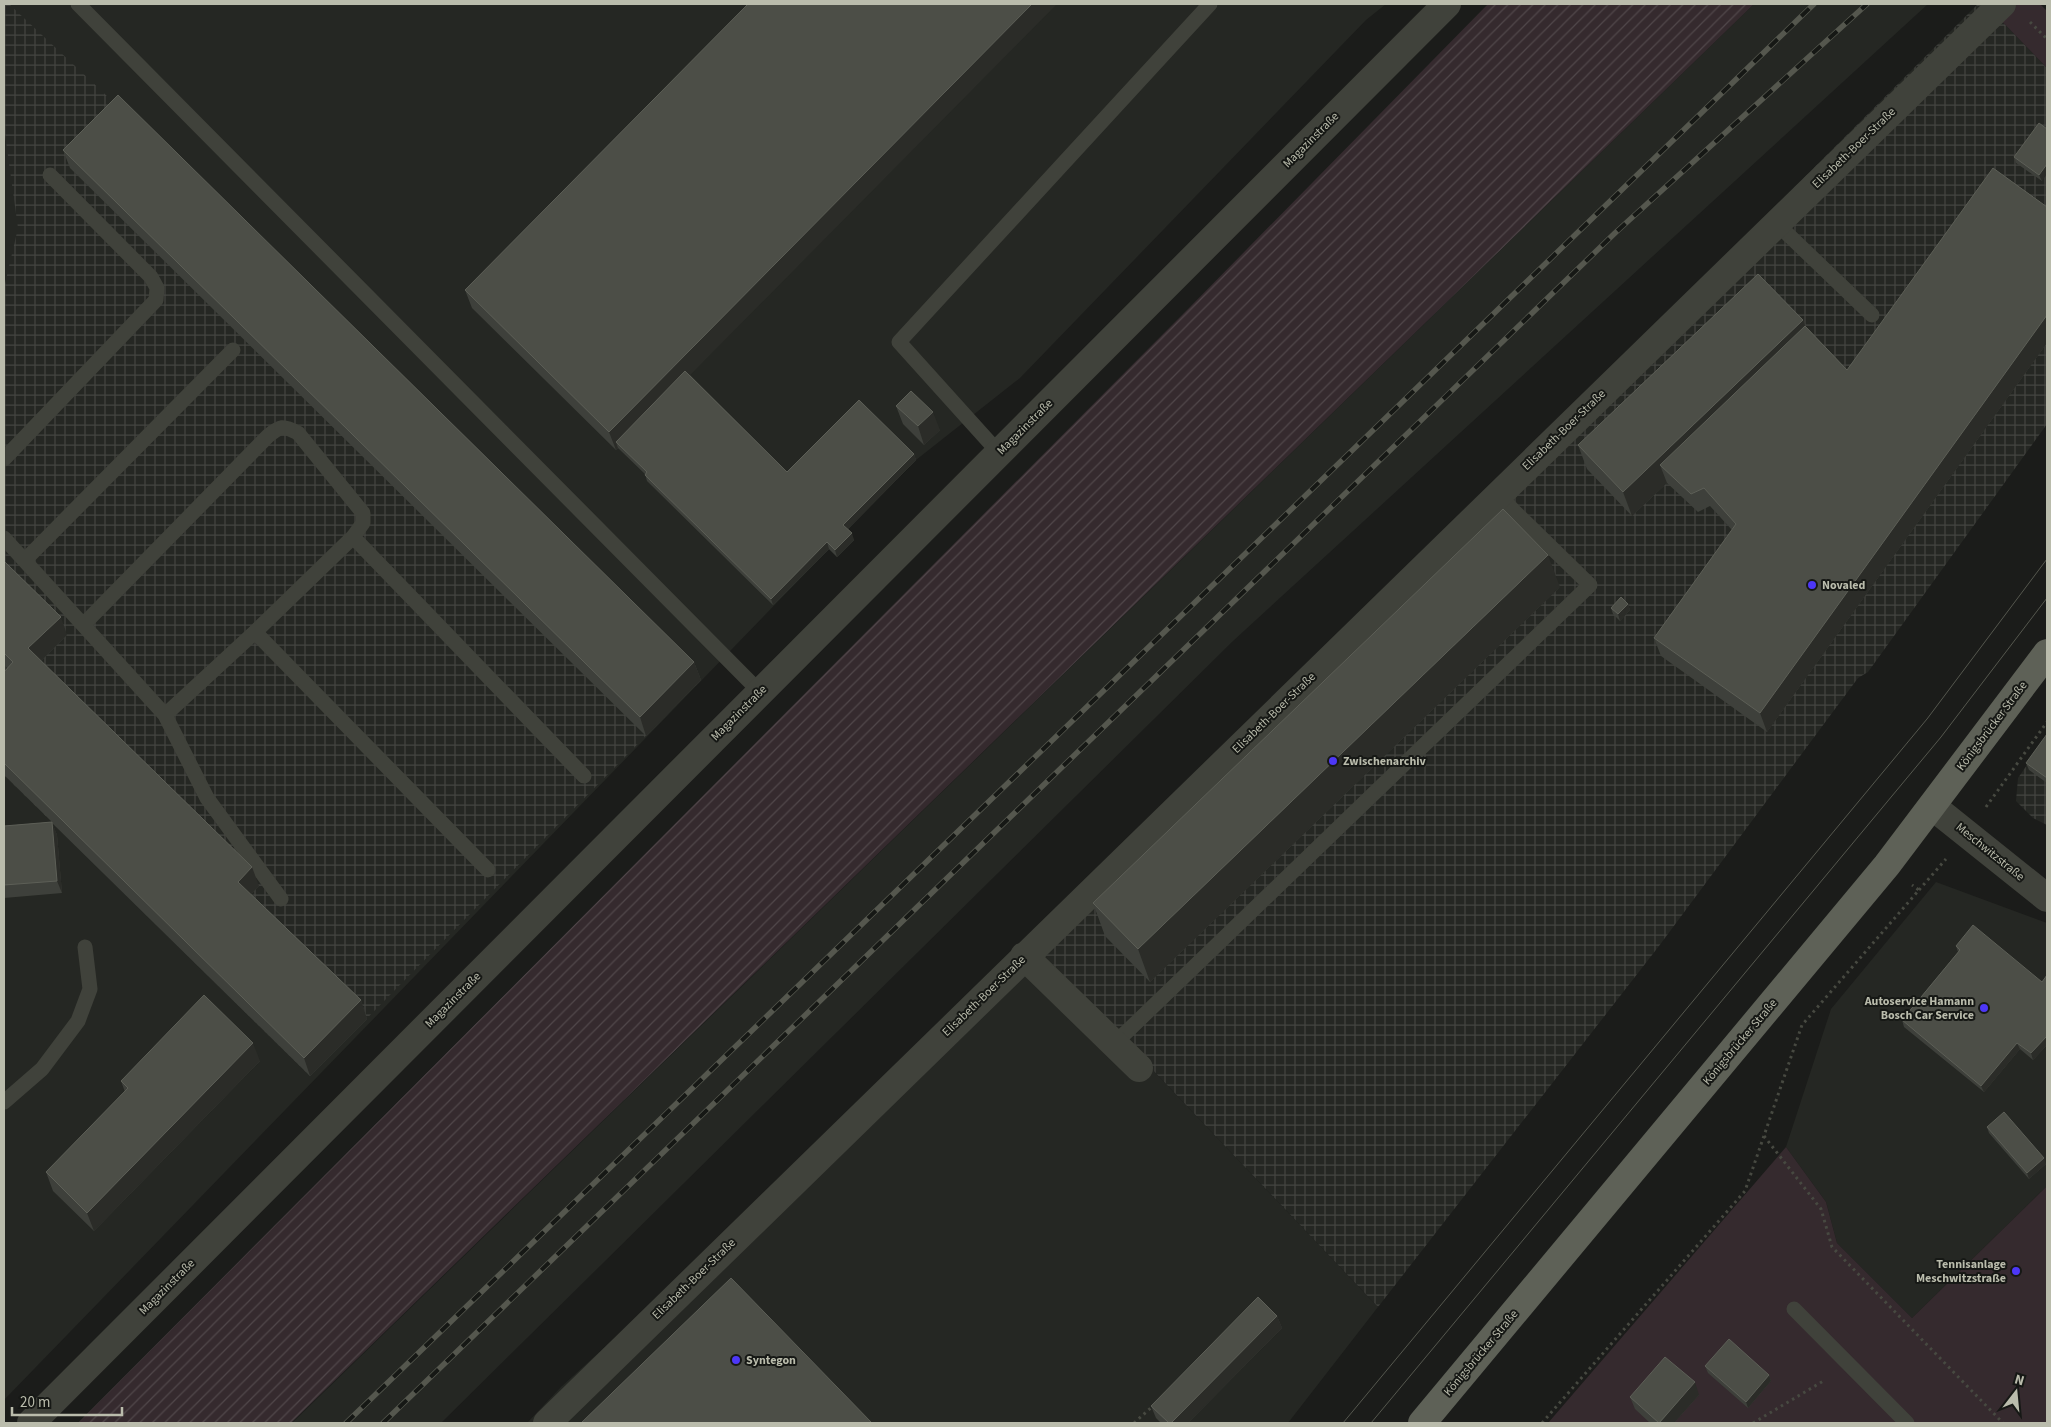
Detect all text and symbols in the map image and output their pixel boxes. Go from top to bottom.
street label: Elisabeth-Boer-Straße [1808,104,1900,192]
street label: Magazinstraße [1279,108,1343,172]
street label: Elisabeth-Boer-Straße [1518,386,1610,474]
street label: Magazinstraße [993,395,1057,459]
place label: Novaled [1822,577,1866,594]
marker: Novaled [1806,579,1818,591]
street label: Elisabeth-Boer-Straße [1228,669,1320,757]
street label: Königsbrücker Straße [1953,678,2031,774]
street label: Magazinstraße [707,681,771,745]
place label: Zwischenarchiv [1343,753,1427,770]
marker: Zwischenarchiv [1327,755,1339,767]
street label: Meschwitzstraße [1952,819,2028,885]
street label: Elisabeth-Boer-Straße [938,952,1030,1040]
street label: Magazinstraße [421,968,485,1032]
place label: Autoservice Hamann Bosch Car Service [1864,993,1974,1024]
street label: Königsbrücker Straße [1699,995,1781,1089]
marker: Autoservice Hamann Bosch Car Service [1978,1002,1990,1014]
street label: Elisabeth-Boer-Straße [648,1235,740,1323]
street label: Magazinstraße [135,1255,199,1319]
place label: Tennisanlage Meschwitzstraße [1916,1256,2006,1287]
marker: Tennisanlage Meschwitzstraße [2010,1265,2022,1277]
street label: Königsbrücker Straße [1440,1306,1522,1400]
place label: Syntegon [746,1352,796,1369]
marker: Syntegon [730,1354,742,1366]
north arrow [1991,1367,2041,1417]
text: N [2012,1370,2027,1391]
scale bar [12,1384,122,1416]
text: 20 m [20,1392,50,1413]

